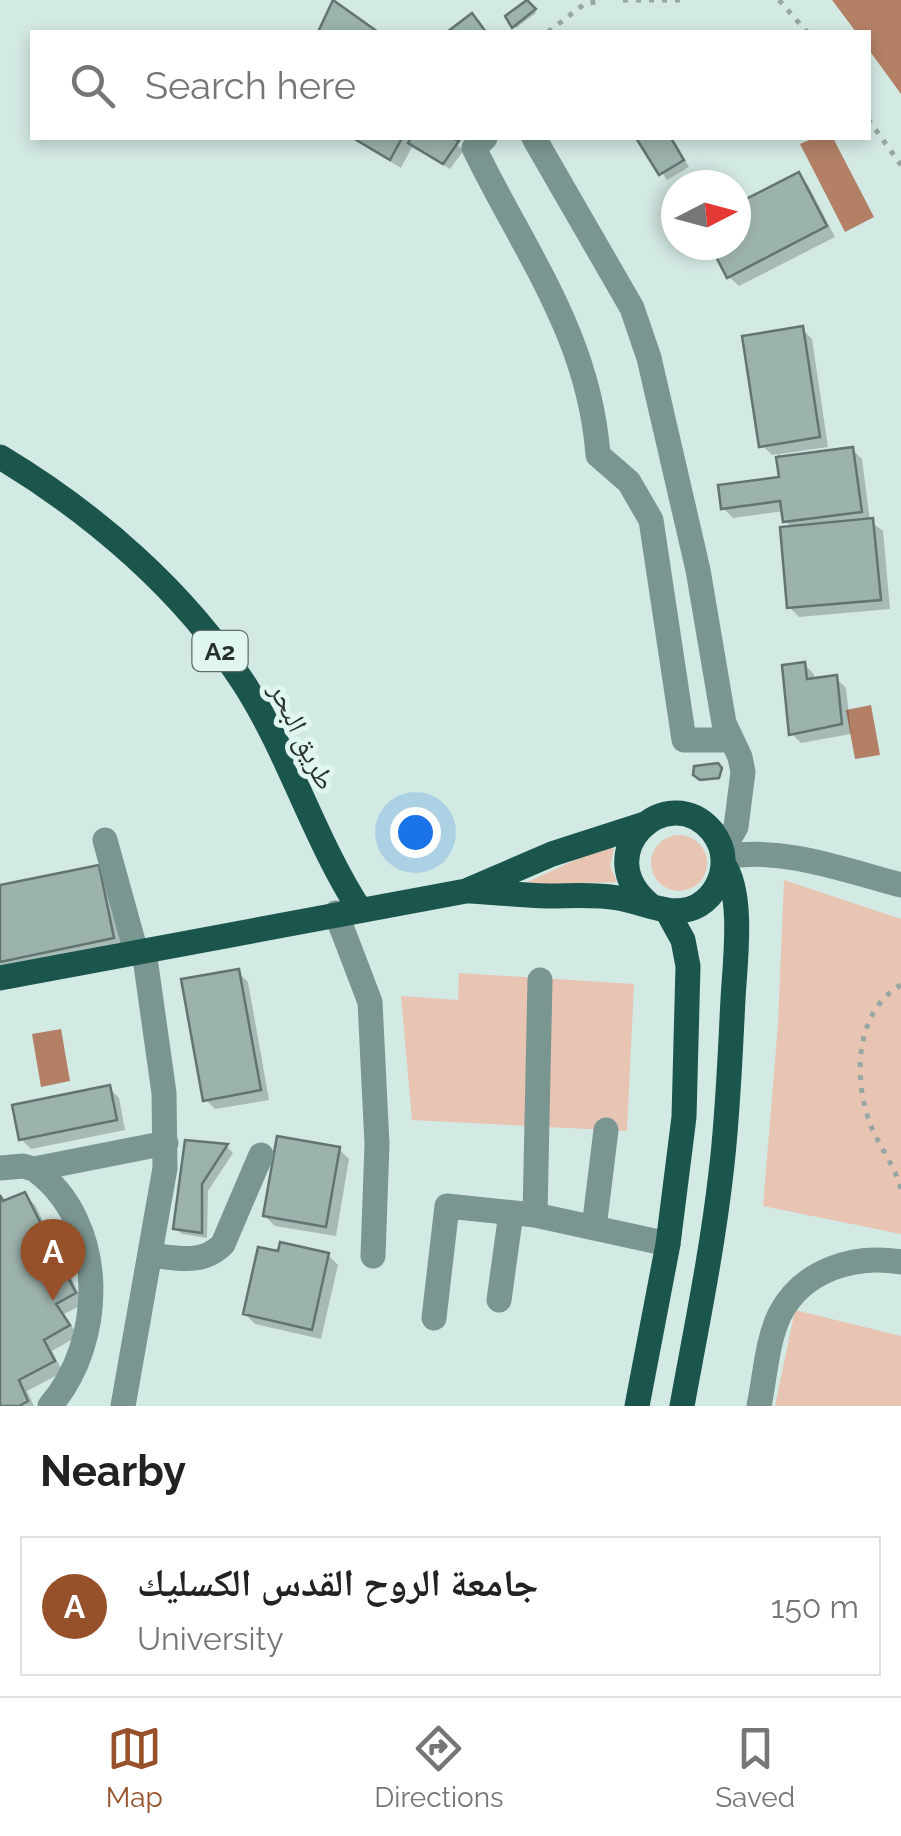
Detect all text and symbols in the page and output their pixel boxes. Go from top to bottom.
search box [30,30,871,140]
icon: search [65,58,120,113]
text: Search here [145,63,356,108]
north arrow [661,170,751,260]
road number: A2 [192,631,248,671]
street label: طريق البحر [261,676,343,796]
your location [390,807,441,858]
pin: A [20,1218,86,1301]
text: Nearby [40,1447,186,1496]
text: جامعة الروح القدس الكسليك [137,1560,539,1605]
text: A [64,1588,85,1625]
text: 150 m [771,1588,859,1625]
text: University [137,1620,284,1657]
tab: Map [106,1721,163,1814]
tab: Directions [374,1721,504,1814]
tab: Saved [715,1721,795,1814]

